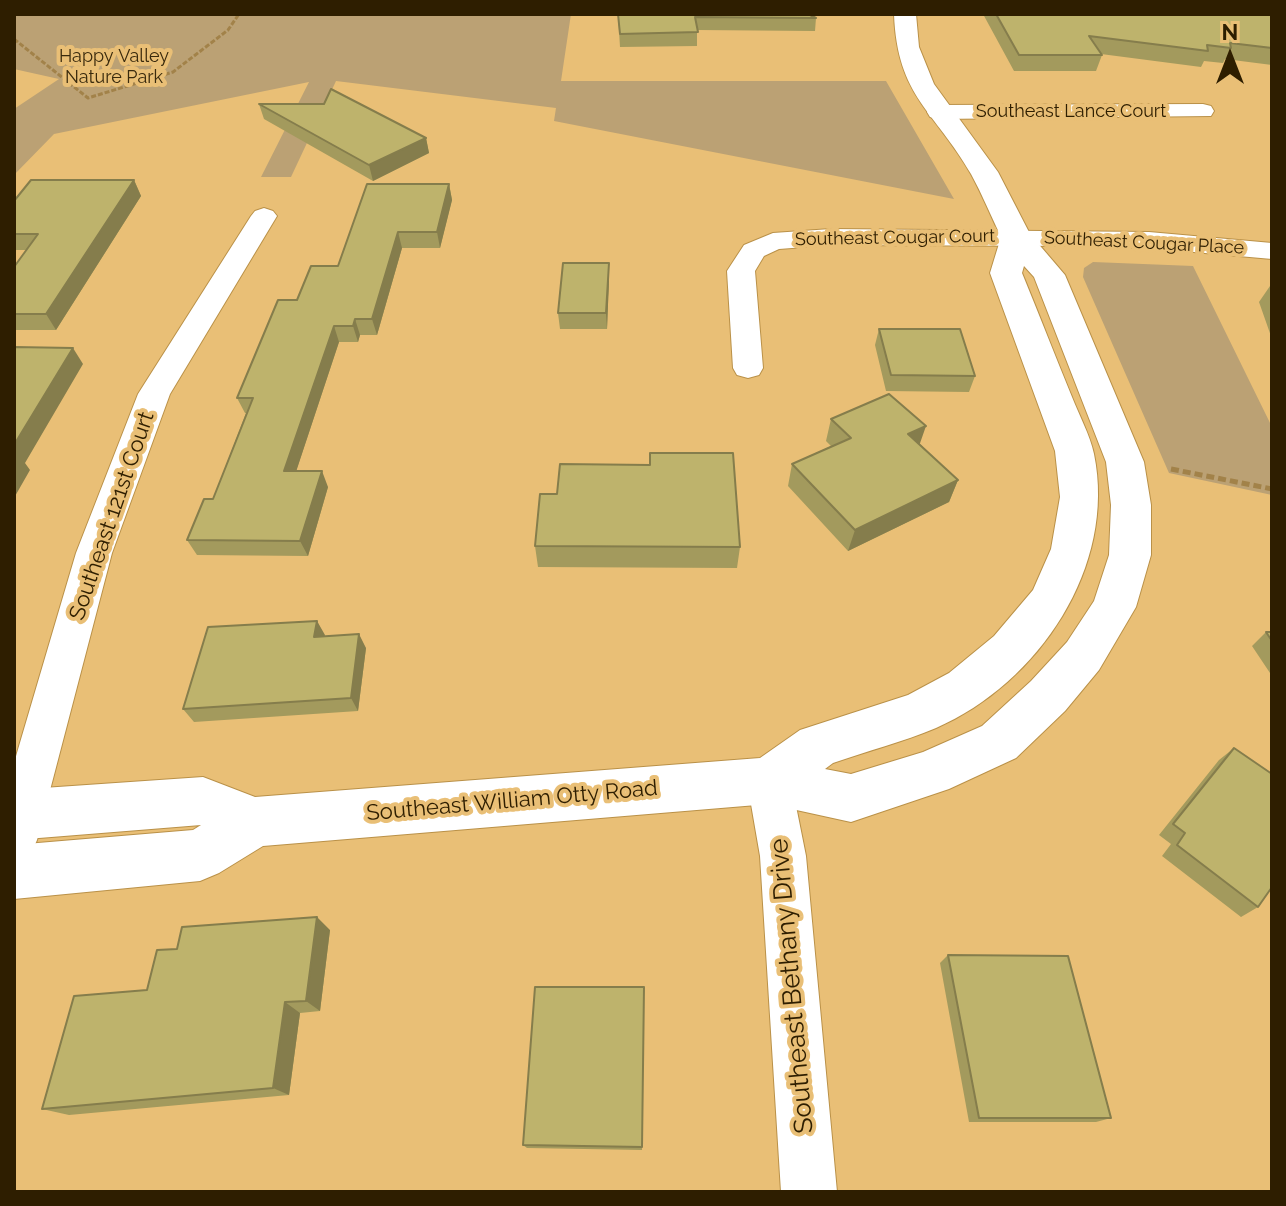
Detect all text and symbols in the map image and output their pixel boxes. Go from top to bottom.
north arrow [1190,16,1270,96]
text: N [1222,19,1238,45]
park label: Happy Valley Nature Park [59,46,169,88]
street label: Southeast Lance Court [976,101,1166,123]
street label: Southeast Cougar Court [795,225,995,251]
street label: Southeast Cougar Place [1043,227,1245,259]
street label: Southeast 121st Court [64,408,160,624]
street label: Southeast William Otty Road [365,775,659,827]
street label: Southeast Bethany Drive [764,837,820,1135]

